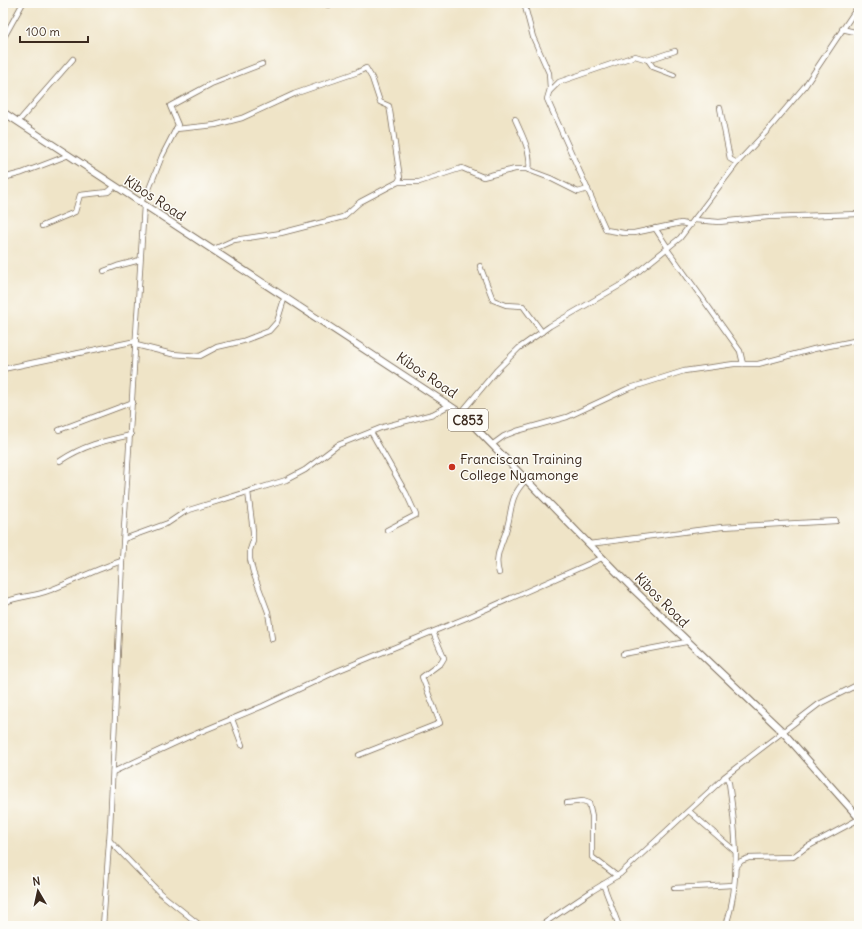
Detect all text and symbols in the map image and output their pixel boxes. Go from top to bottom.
scale bar [20,18,88,44]
text: 100 m [26,24,60,39]
street label: Kibos Road [121,171,189,225]
street label: Kibos Road [393,348,461,402]
road number: C853 [448,409,488,431]
place label: Franciscan Training College Nyamonge [460,450,582,484]
marker: Franciscan Training College Nyamonge [447,462,457,472]
street label: Kibos Road [631,569,693,631]
north arrow [18,871,58,911]
text: N [32,874,41,889]

